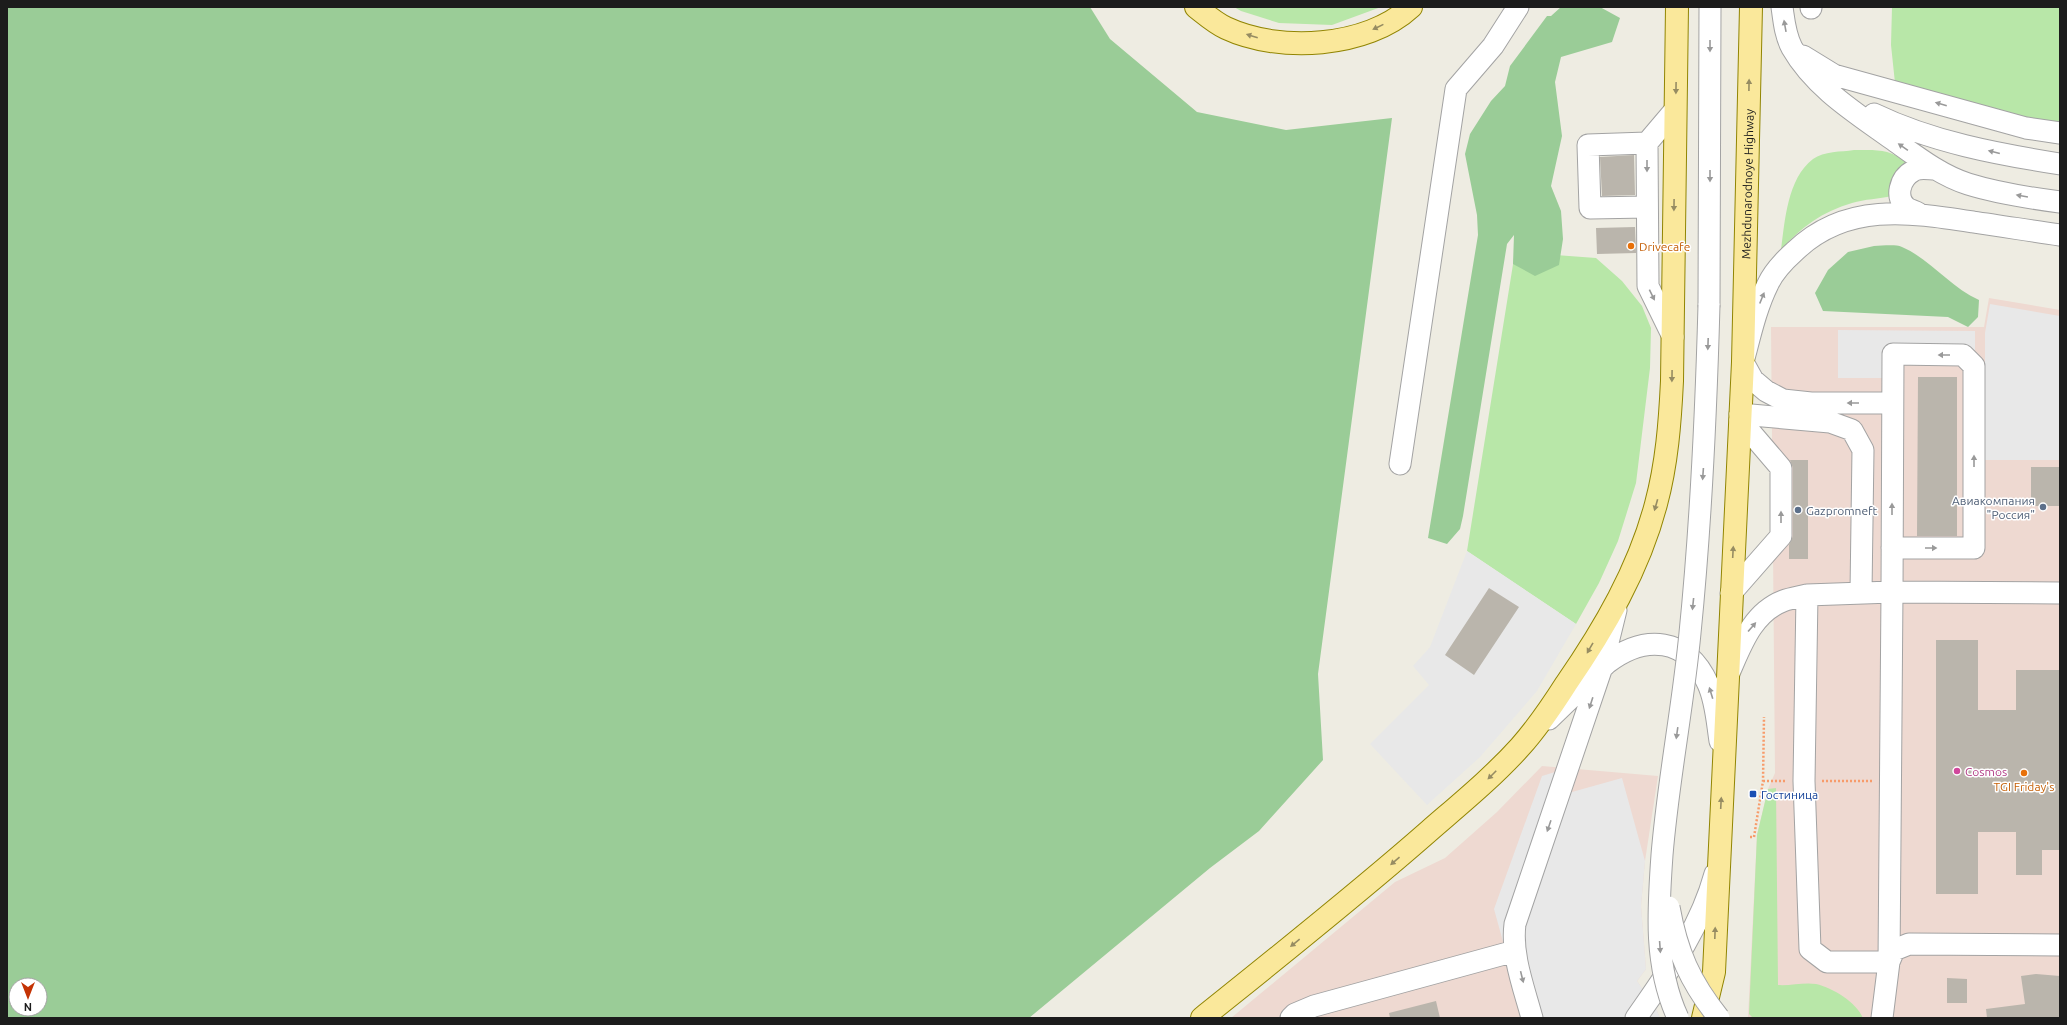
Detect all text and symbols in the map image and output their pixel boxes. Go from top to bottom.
one-way arrow [1781,20,1787,32]
one-way arrow [1372,24,1384,30]
one-way arrow [1245,33,1257,39]
one-way arrow [1707,40,1713,53]
one-way arrow [1746,79,1753,91]
one-way arrow [1672,82,1679,94]
one-way arrow [1934,101,1946,107]
street label: Mezhdunarodnoye Highway [1739,109,1755,259]
one-way arrow [1898,143,1909,151]
one-way arrow [1988,149,2000,155]
one-way arrow [1644,160,1650,173]
one-way arrow [1706,170,1713,182]
one-way arrow [2015,193,2028,199]
one-way arrow [1671,199,1677,212]
place label: Drivecafe [1639,240,1690,253]
marker: Drivecafe [1626,241,1636,251]
one-way arrow [1649,290,1655,301]
one-way arrow [1760,291,1766,303]
one-way arrow [1705,338,1711,351]
one-way arrow [1937,352,1950,358]
one-way arrow [1669,370,1675,383]
one-way arrow [1846,400,1859,406]
one-way arrow [1971,454,1977,467]
one-way arrow [1700,468,1706,481]
place label: Авиакомпания "Россия" [1952,494,2035,521]
one-way arrow [1652,499,1658,511]
one-way arrow [1889,502,1895,515]
marker: Авиакомпания "Россия" [2038,502,2048,512]
place label: Gazpromneft [1806,504,1878,517]
marker: Gazpromneft [1793,505,1803,515]
one-way arrow [1778,510,1784,523]
one-way arrow [1730,545,1736,558]
one-way arrow [1925,545,1938,551]
one-way arrow [1690,598,1696,610]
one-way arrow [1747,622,1756,631]
one-way arrow [1587,642,1594,654]
one-way arrow [1708,687,1714,699]
one-way arrow [1588,697,1594,709]
one-way arrow [1674,727,1680,739]
place label: Cosmos [1965,765,2007,778]
marker: Cosmos [1952,766,1962,776]
marker: TGI Friday's [2019,768,2029,778]
one-way arrow [1488,770,1497,780]
place label: TGI Friday's [1994,780,2054,793]
place label: Гостиница [1761,788,1818,801]
marker: Гостиница [1748,789,1758,799]
one-way arrow [1718,797,1725,809]
one-way arrow [1545,820,1551,832]
one-way arrow [1390,856,1400,865]
one-way arrow [1712,926,1718,939]
one-way arrow [1289,939,1300,948]
one-way arrow [1656,941,1663,953]
one-way arrow [1519,971,1525,983]
north arrow [8,977,48,1017]
text: N [24,1001,32,1013]

